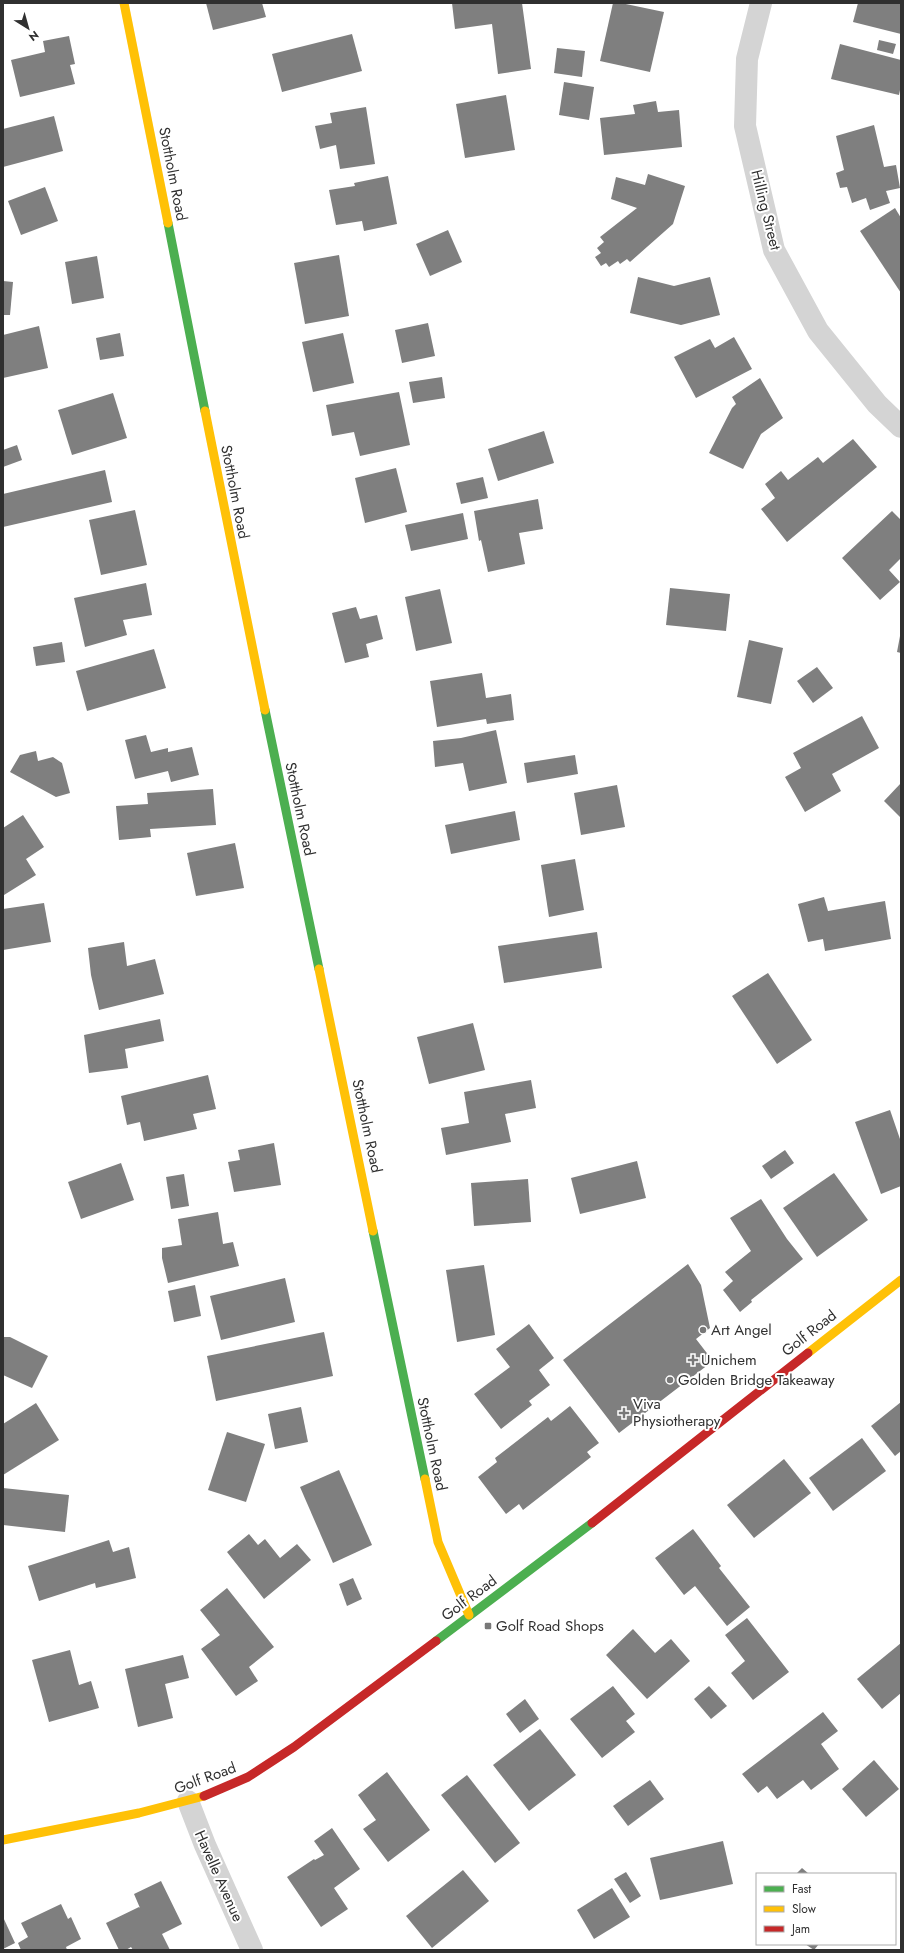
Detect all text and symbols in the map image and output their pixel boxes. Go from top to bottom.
north arrow [8,8,48,48]
text: N [26,27,42,45]
street label: Stottholm Road [153,125,193,223]
street label: Hilling Street [745,167,787,253]
street label: Stottholm Road [215,443,255,541]
street label: Stottholm Road [279,760,321,858]
street label: Stottholm Road [346,1077,388,1175]
street label: Golf Road [777,1305,841,1361]
place label: Art Angel [711,1319,772,1341]
marker: Art Angel [698,1325,708,1335]
place label: Unichem [701,1349,757,1371]
marker: Unichem [688,1355,698,1365]
place label: Golden Bridge Takeaway [678,1369,835,1391]
marker: Golden Bridge Takeaway [665,1375,675,1385]
place label: Viva Physiotherapy [633,1393,721,1432]
street label: Stottholm Road [411,1395,453,1493]
marker: Viva Physiotherapy [618,1407,630,1419]
street label: Golf Road [437,1570,501,1626]
place label: Golf Road Shops [496,1615,604,1637]
marker: Golf Road Shops [483,1621,493,1631]
street label: Golf Road [171,1757,239,1799]
street label: Havelle Avenue [189,1827,249,1925]
legend [756,1873,896,1945]
text: Fast [792,1880,811,1898]
text: Slow [792,1900,817,1918]
text: Jam [790,1920,810,1938]

